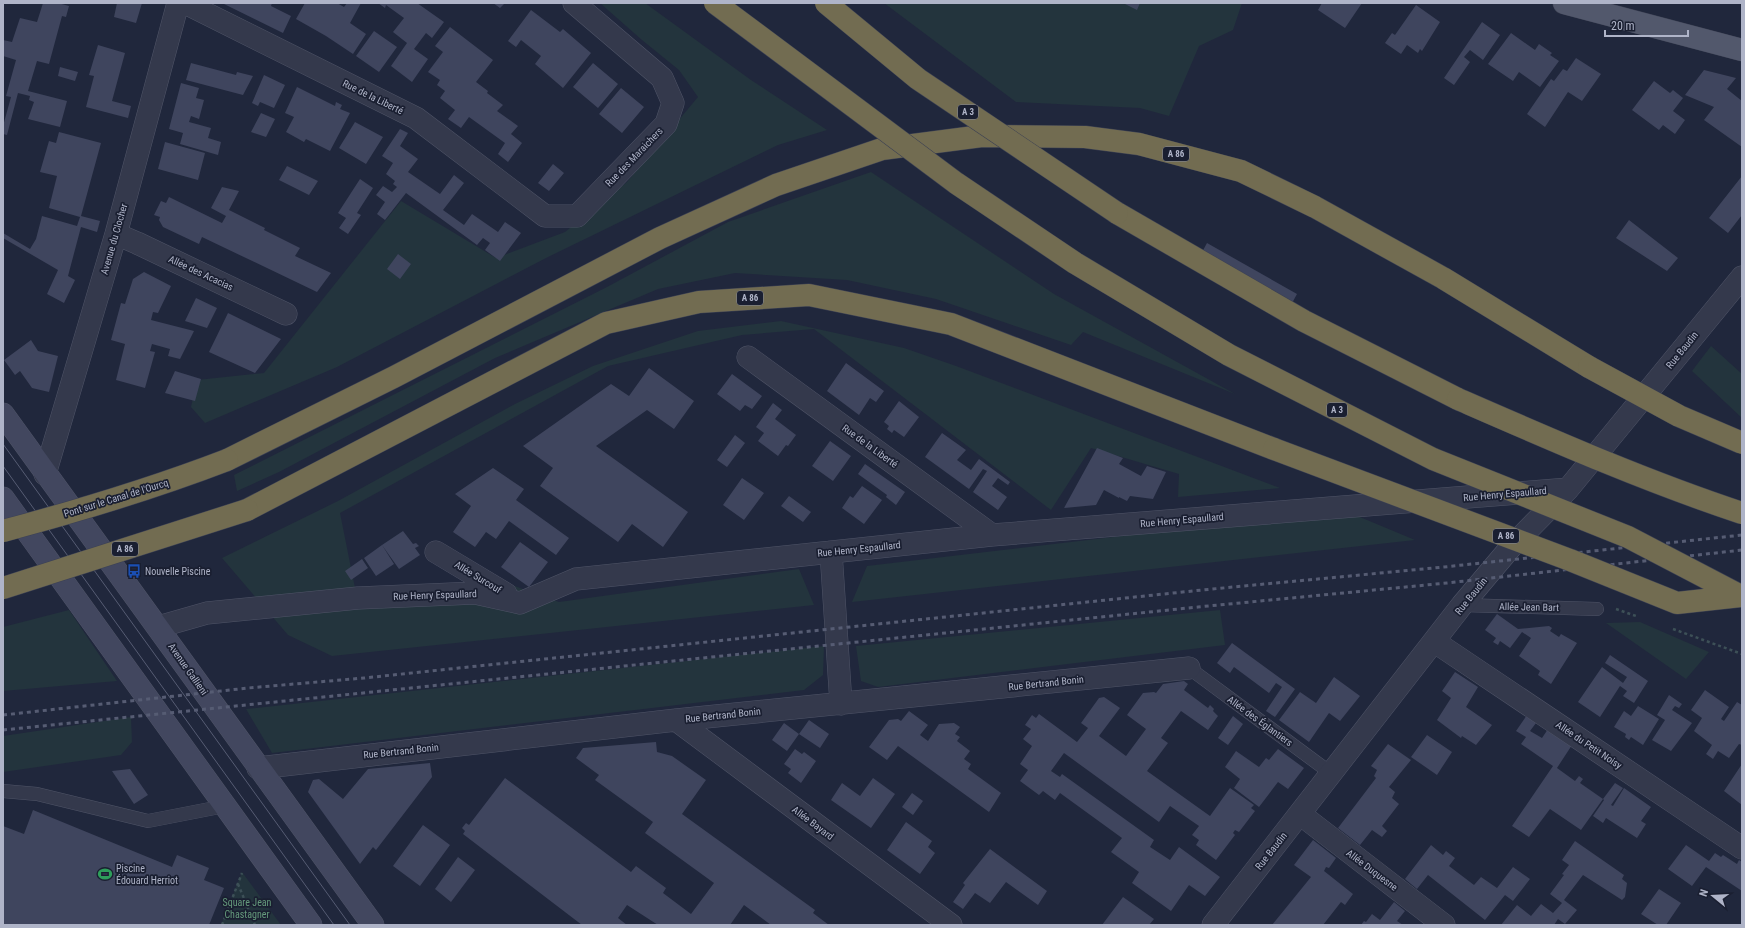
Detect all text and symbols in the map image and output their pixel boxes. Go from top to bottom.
scale bar [1605,12,1688,38]
text: 20 m [1611,19,1635,33]
street label: Rue de la Liberté [341,78,405,117]
road number: A 3 [958,105,978,119]
street label: Rue des Maraichers [603,125,665,189]
road number: A 86 [1163,147,1189,161]
street label: Avenue du Clocher [99,202,129,276]
street label: Allée des Acacias [167,253,235,293]
road number: A 86 [737,291,763,305]
street label: Rue Baudin [1664,329,1700,371]
road number: A 3 [1327,403,1347,417]
street label: Rue de la Liberté [840,422,900,470]
street label: Pont sur le Canal de l'Ourcq [62,477,170,519]
street label: Rue Henry Espaullard [1463,485,1547,503]
street label: Rue Henry Espaullard [1140,511,1224,529]
road number: A 86 [1493,529,1519,543]
street label: Rue Henry Espaullard [817,539,901,559]
road number: A 86 [112,542,138,556]
street label: Allée Surcouf [453,559,504,596]
bus stop icon: Nouvelle Piscine [126,563,142,579]
place label: Nouvelle Piscine [145,566,211,577]
street label: Rue Baudin [1453,575,1489,617]
street label: Rue Henry Espaullard [393,588,477,602]
street label: Allée Jean Bart [1499,601,1559,613]
street label: Avenue Gallieni [166,641,210,697]
street label: Rue Bertrand Bonin [1008,674,1084,692]
street label: Allée des Églantiers [1225,693,1296,749]
street label: Rue Bertrand Bonin [685,706,761,724]
street label: Allée du Petit Noisy [1554,719,1624,771]
street label: Rue Bertrand Bonin [363,742,439,760]
street label: Allée Bayard [790,804,836,842]
street label: Rue Baudin [1253,830,1289,872]
street label: Allée Duquesne [1344,847,1400,893]
place label: Piscine Édouard Herriot [116,863,178,886]
sports icon: Piscine Édouard Herriot [97,866,113,882]
north arrow [1693,876,1733,916]
text: N [1697,888,1711,898]
park label: Square Jean Chastagner [223,897,272,920]

